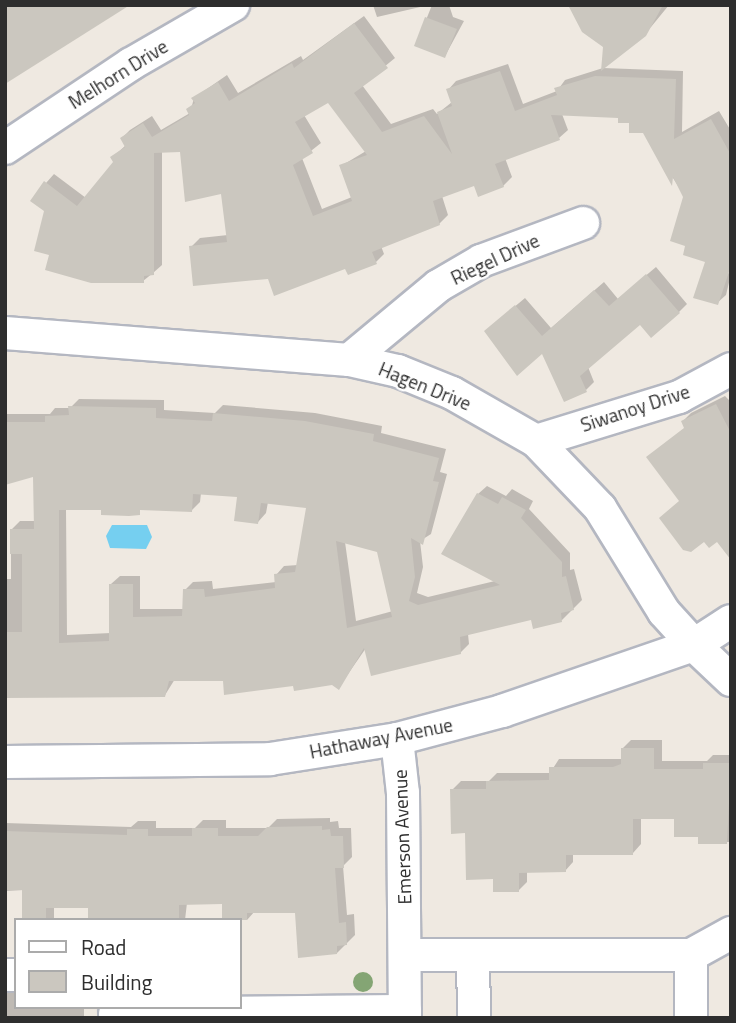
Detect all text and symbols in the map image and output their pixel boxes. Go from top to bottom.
street label: Melhorn Drive [64,34,172,114]
street label: Riegel Drive [447,229,543,289]
street label: Hagen Drive [375,357,475,415]
street label: Siwanoy Drive [578,380,692,436]
street label: Hathaway Avenue [307,713,455,763]
street label: Emerson Avenue [388,769,416,905]
legend [14,918,242,1009]
text: Road [81,931,126,963]
text: Building [81,966,152,998]

